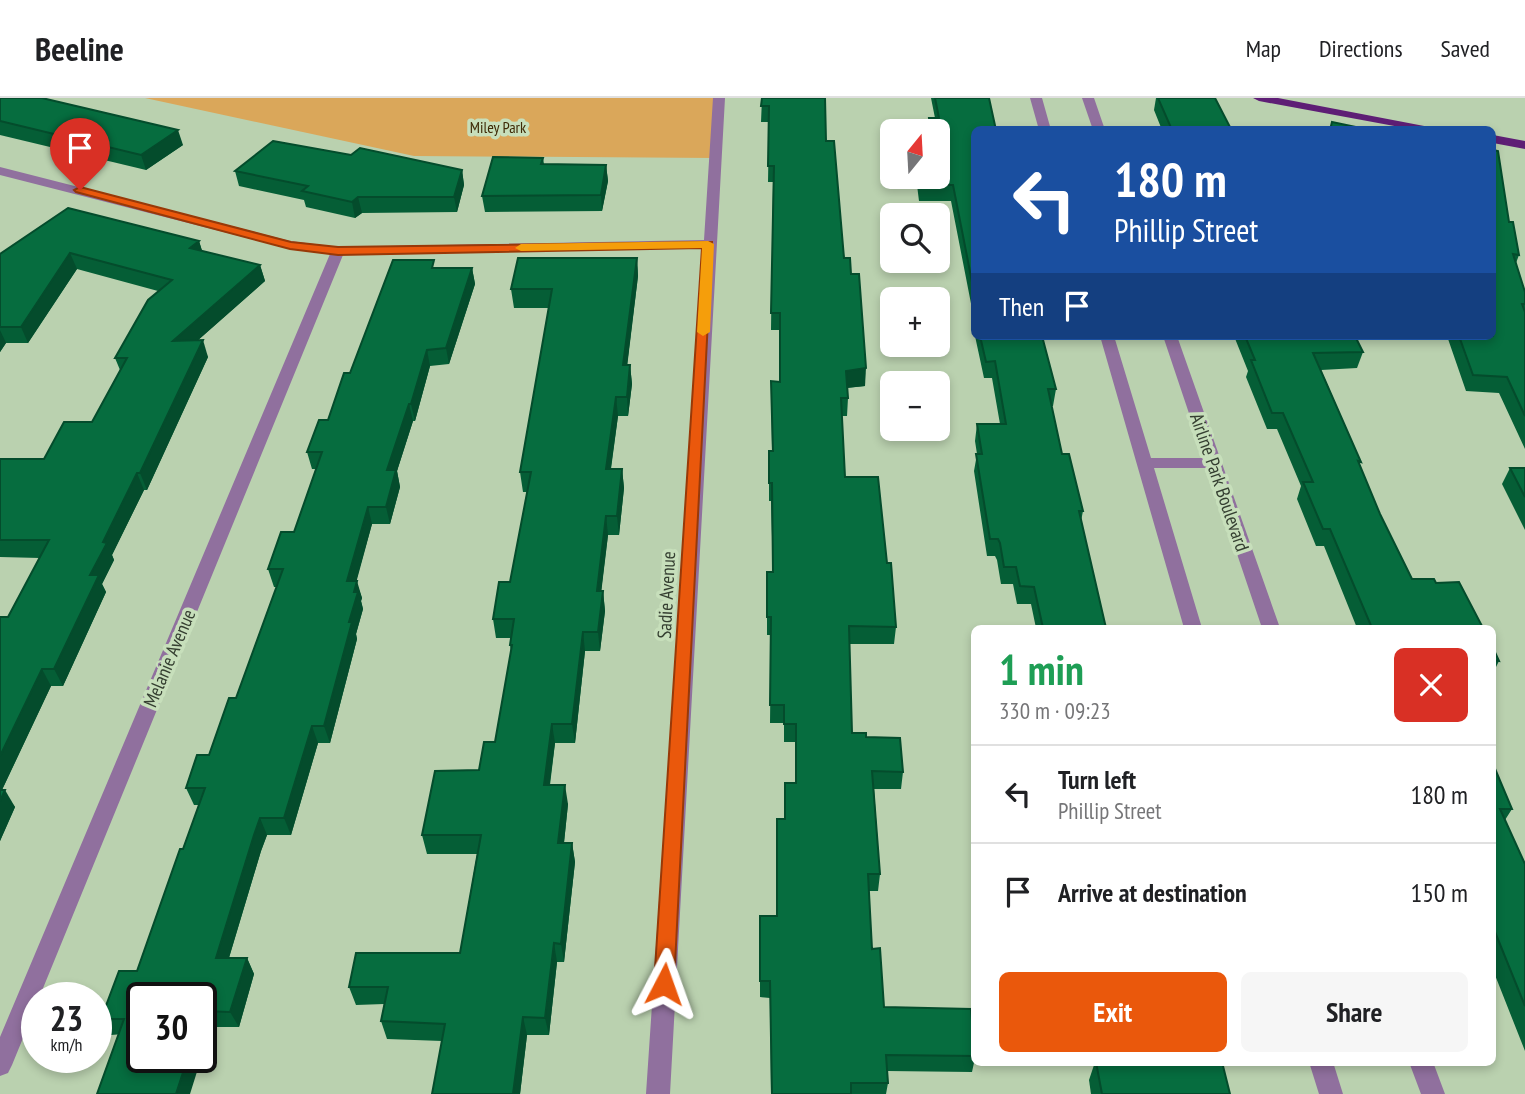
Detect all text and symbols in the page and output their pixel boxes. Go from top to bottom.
text: Beeline [35,27,124,70]
text: Map [1246,33,1281,64]
text: Directions [1319,33,1403,64]
text: Saved [1441,33,1490,64]
park label: Miley Park [470,117,527,137]
pin [50,118,110,190]
north arrow [880,119,950,189]
map controls [880,119,950,441]
icon: arrive [61,129,99,167]
text: 180 m [1114,147,1227,211]
icon: left [999,154,1090,245]
button: search [880,203,950,273]
text: Phillip Street [1114,209,1258,251]
button: + [880,287,950,357]
icon: arrive [1058,287,1096,325]
text: Then [999,290,1044,323]
button: − [880,371,950,441]
street label: Airline Park Boulevard [1185,410,1255,554]
street label: Sadie Avenue [652,551,680,639]
street label: Melanie Avenue [138,605,200,710]
text: 1 min [999,642,1084,697]
button: close [1394,648,1468,722]
text: 330 m · 09:23 [999,696,1111,725]
text: Turn left [1058,763,1136,796]
icon: left [999,775,1037,813]
text: 180 m [1410,778,1468,811]
text: Phillip Street [1058,796,1162,825]
icon: arrive [999,873,1037,911]
text: Arrive at destination [1058,876,1247,909]
text: 150 m [1410,876,1468,909]
position arrow [627,947,701,1021]
button: Exit [999,972,1227,1052]
button: Share [1241,972,1468,1052]
speed limit sign: 30 [126,982,217,1073]
text: 23 [50,995,83,1041]
text: km/h [51,1033,82,1056]

